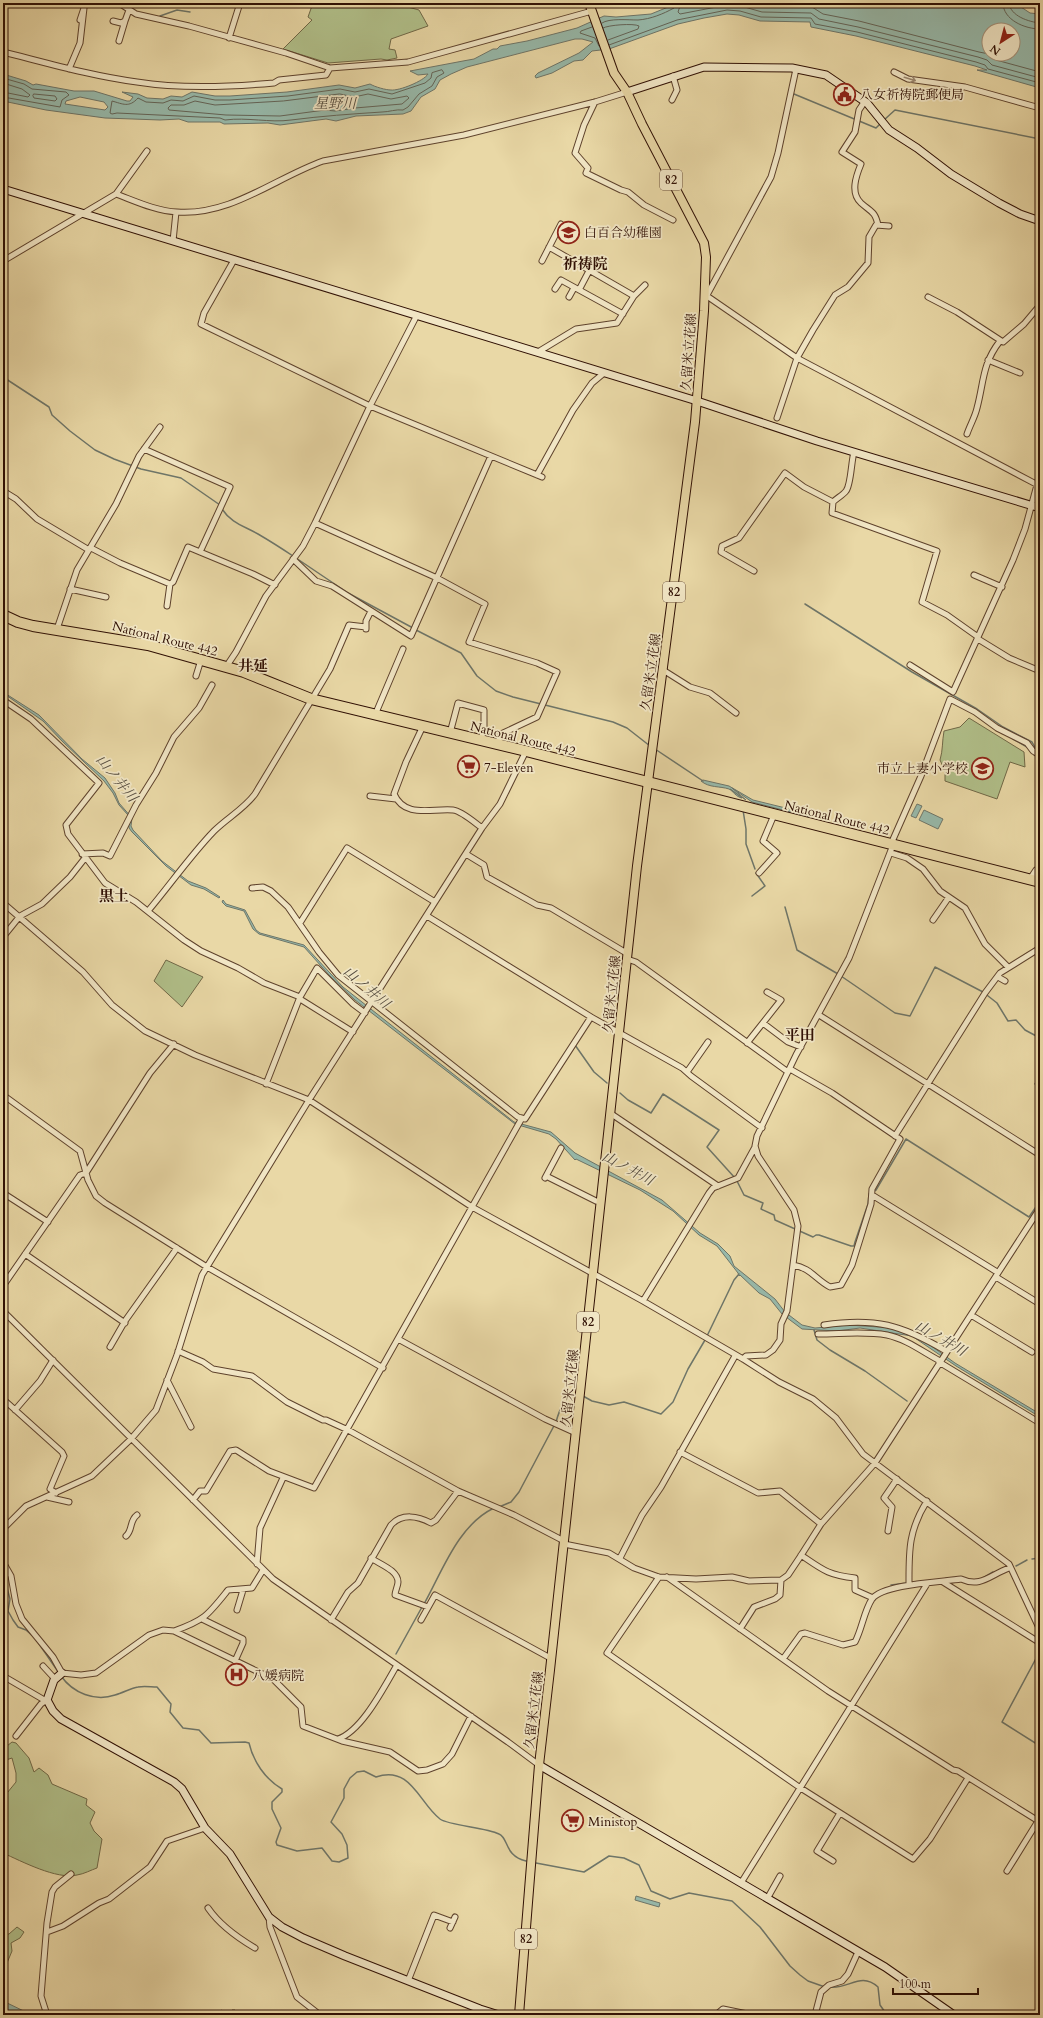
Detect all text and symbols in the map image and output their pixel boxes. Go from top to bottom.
north arrow [981,22,1021,62]
text: N [987,41,1004,59]
one-way arrow [903,76,916,83]
public building icon: 八女祈祷院郵便局 [832,81,858,107]
place label: 八女祈祷院郵便局 [860,86,964,104]
water label: 星野川 [314,94,358,113]
road number: 82 [660,170,682,190]
school or university icon: 白百合幼稚園 [556,219,582,245]
place label: 白百合幼稚園 [584,224,662,242]
district label: 祈祷院 [562,254,608,274]
street label: 久留米立花線 [677,313,701,392]
road number: 82 [663,582,685,602]
street label: National Route 442 [110,617,220,661]
street label: 久留米立花線 [637,632,665,712]
district label: 井延 [238,656,268,676]
street label: National Route 442 [468,717,578,761]
water label: 山ノ井川 [92,751,143,808]
supermarket icon: 7-Eleven [455,754,481,780]
school or university icon: 市立上妻小学校 [970,755,996,781]
place label: 7-Eleven [484,759,534,777]
place label: 市立上妻小学校 [877,760,968,778]
street label: National Route 442 [782,796,892,840]
district label: 黒土 [99,886,129,906]
street label: 久留米立花線 [599,954,625,1034]
water label: 山ノ井川 [339,962,396,1014]
district label: 平田 [785,1025,815,1045]
water label: 山ノ井川 [599,1147,659,1191]
road number: 82 [577,1312,599,1332]
water label: 山ノ井川 [912,1316,971,1362]
street label: 久留米立花線 [557,1348,583,1428]
hospital icon: 八媛病院 [224,1662,250,1688]
place label: 八媛病院 [252,1667,304,1685]
street label: 久留米立花線 [520,1670,548,1750]
supermarket icon: Ministop [559,1808,585,1834]
place label: Ministop [588,1813,637,1831]
road number: 82 [515,1929,537,1949]
scale bar [893,1970,978,1996]
text: 100 m [899,1976,932,1992]

